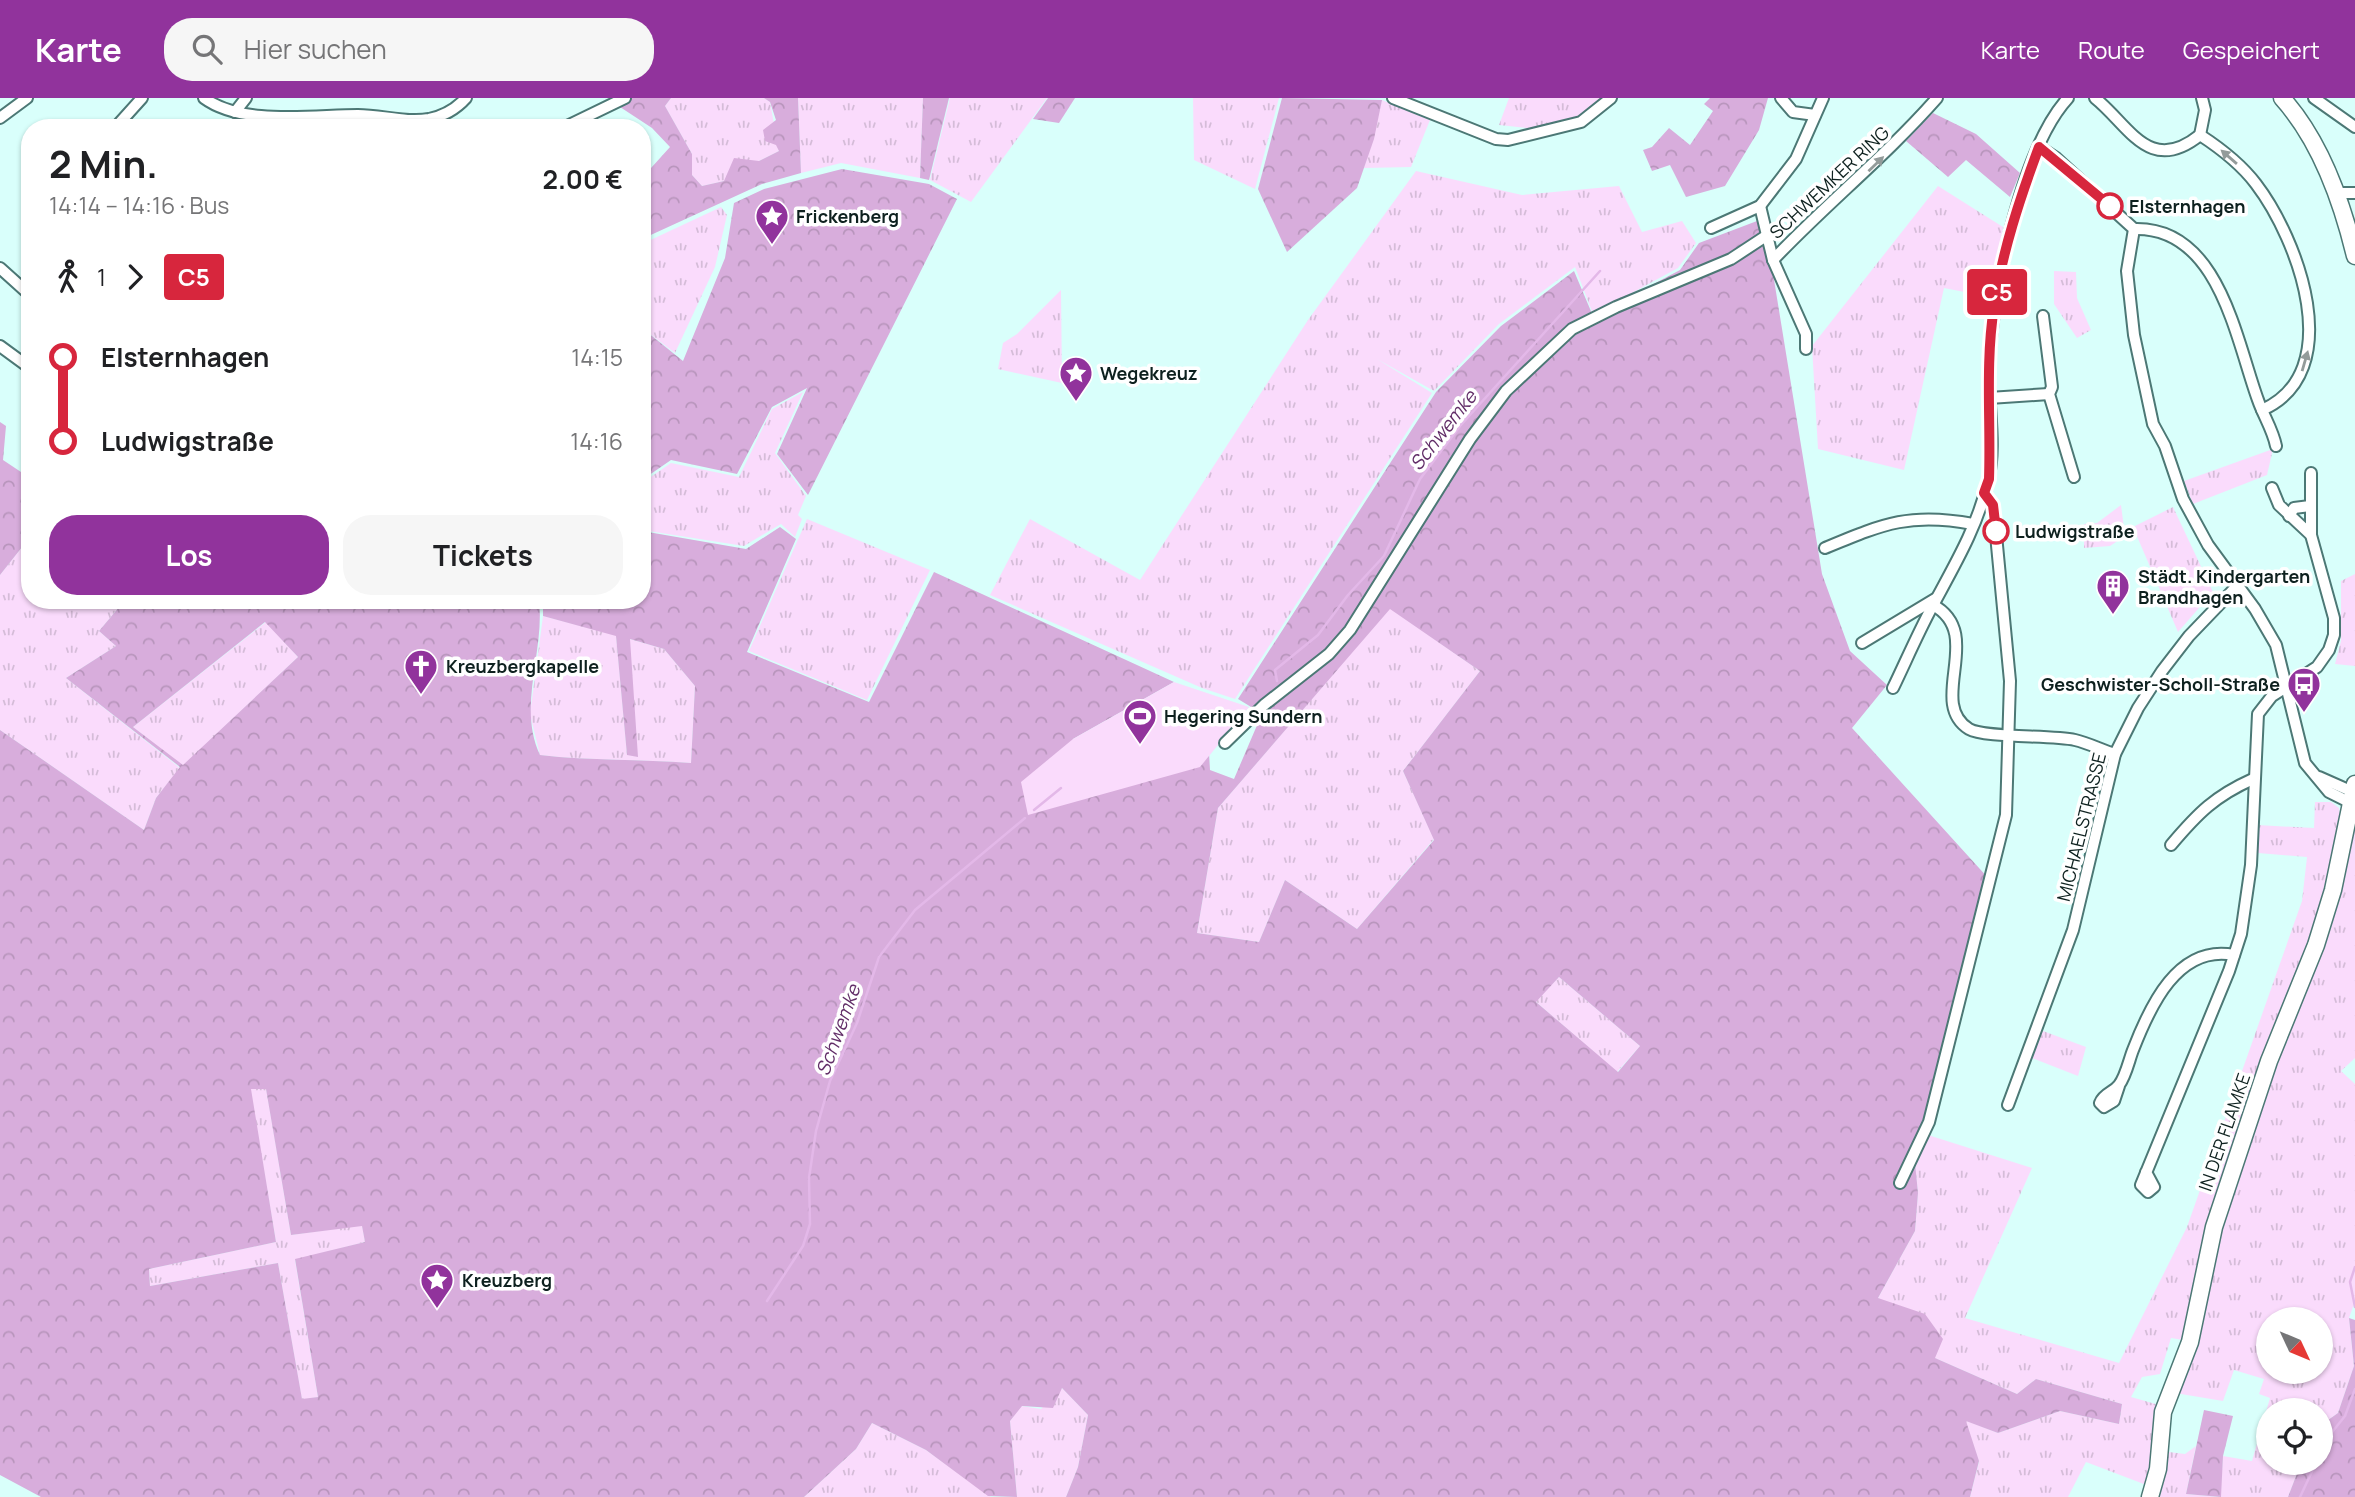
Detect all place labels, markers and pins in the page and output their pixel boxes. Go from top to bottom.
marker: Elsternhagen [2097,193,2123,219]
place label: Elsternhagen [2129,194,2245,218]
place icon: Frickenberg [753,197,791,246]
place label: Frickenberg [796,204,899,228]
place icon: Wegekreuz [1057,354,1095,403]
place label: Wegekreuz [1100,361,1198,385]
marker: Ludwigstraße [1983,518,2009,544]
place label: Ludwigstraße [2015,519,2135,543]
place label: Städt. Kindergarten Brandhagen [2138,564,2310,609]
building icon: Städt. Kindergarten Brandhagen [2094,567,2132,616]
church icon: Kreuzbergkapelle [402,647,440,696]
place label: Kreuzbergkapelle [446,654,599,678]
bus stop icon: Geschwister-Scholl-Straße [2285,665,2323,714]
place label: Geschwister-Scholl-Straße [2041,672,2280,696]
sports icon: Hegering Sundern [1121,697,1159,746]
place label: Hegering Sundern [1164,704,1323,728]
place icon: Kreuzberg [418,1261,456,1310]
place label: Kreuzberg [462,1268,552,1292]

